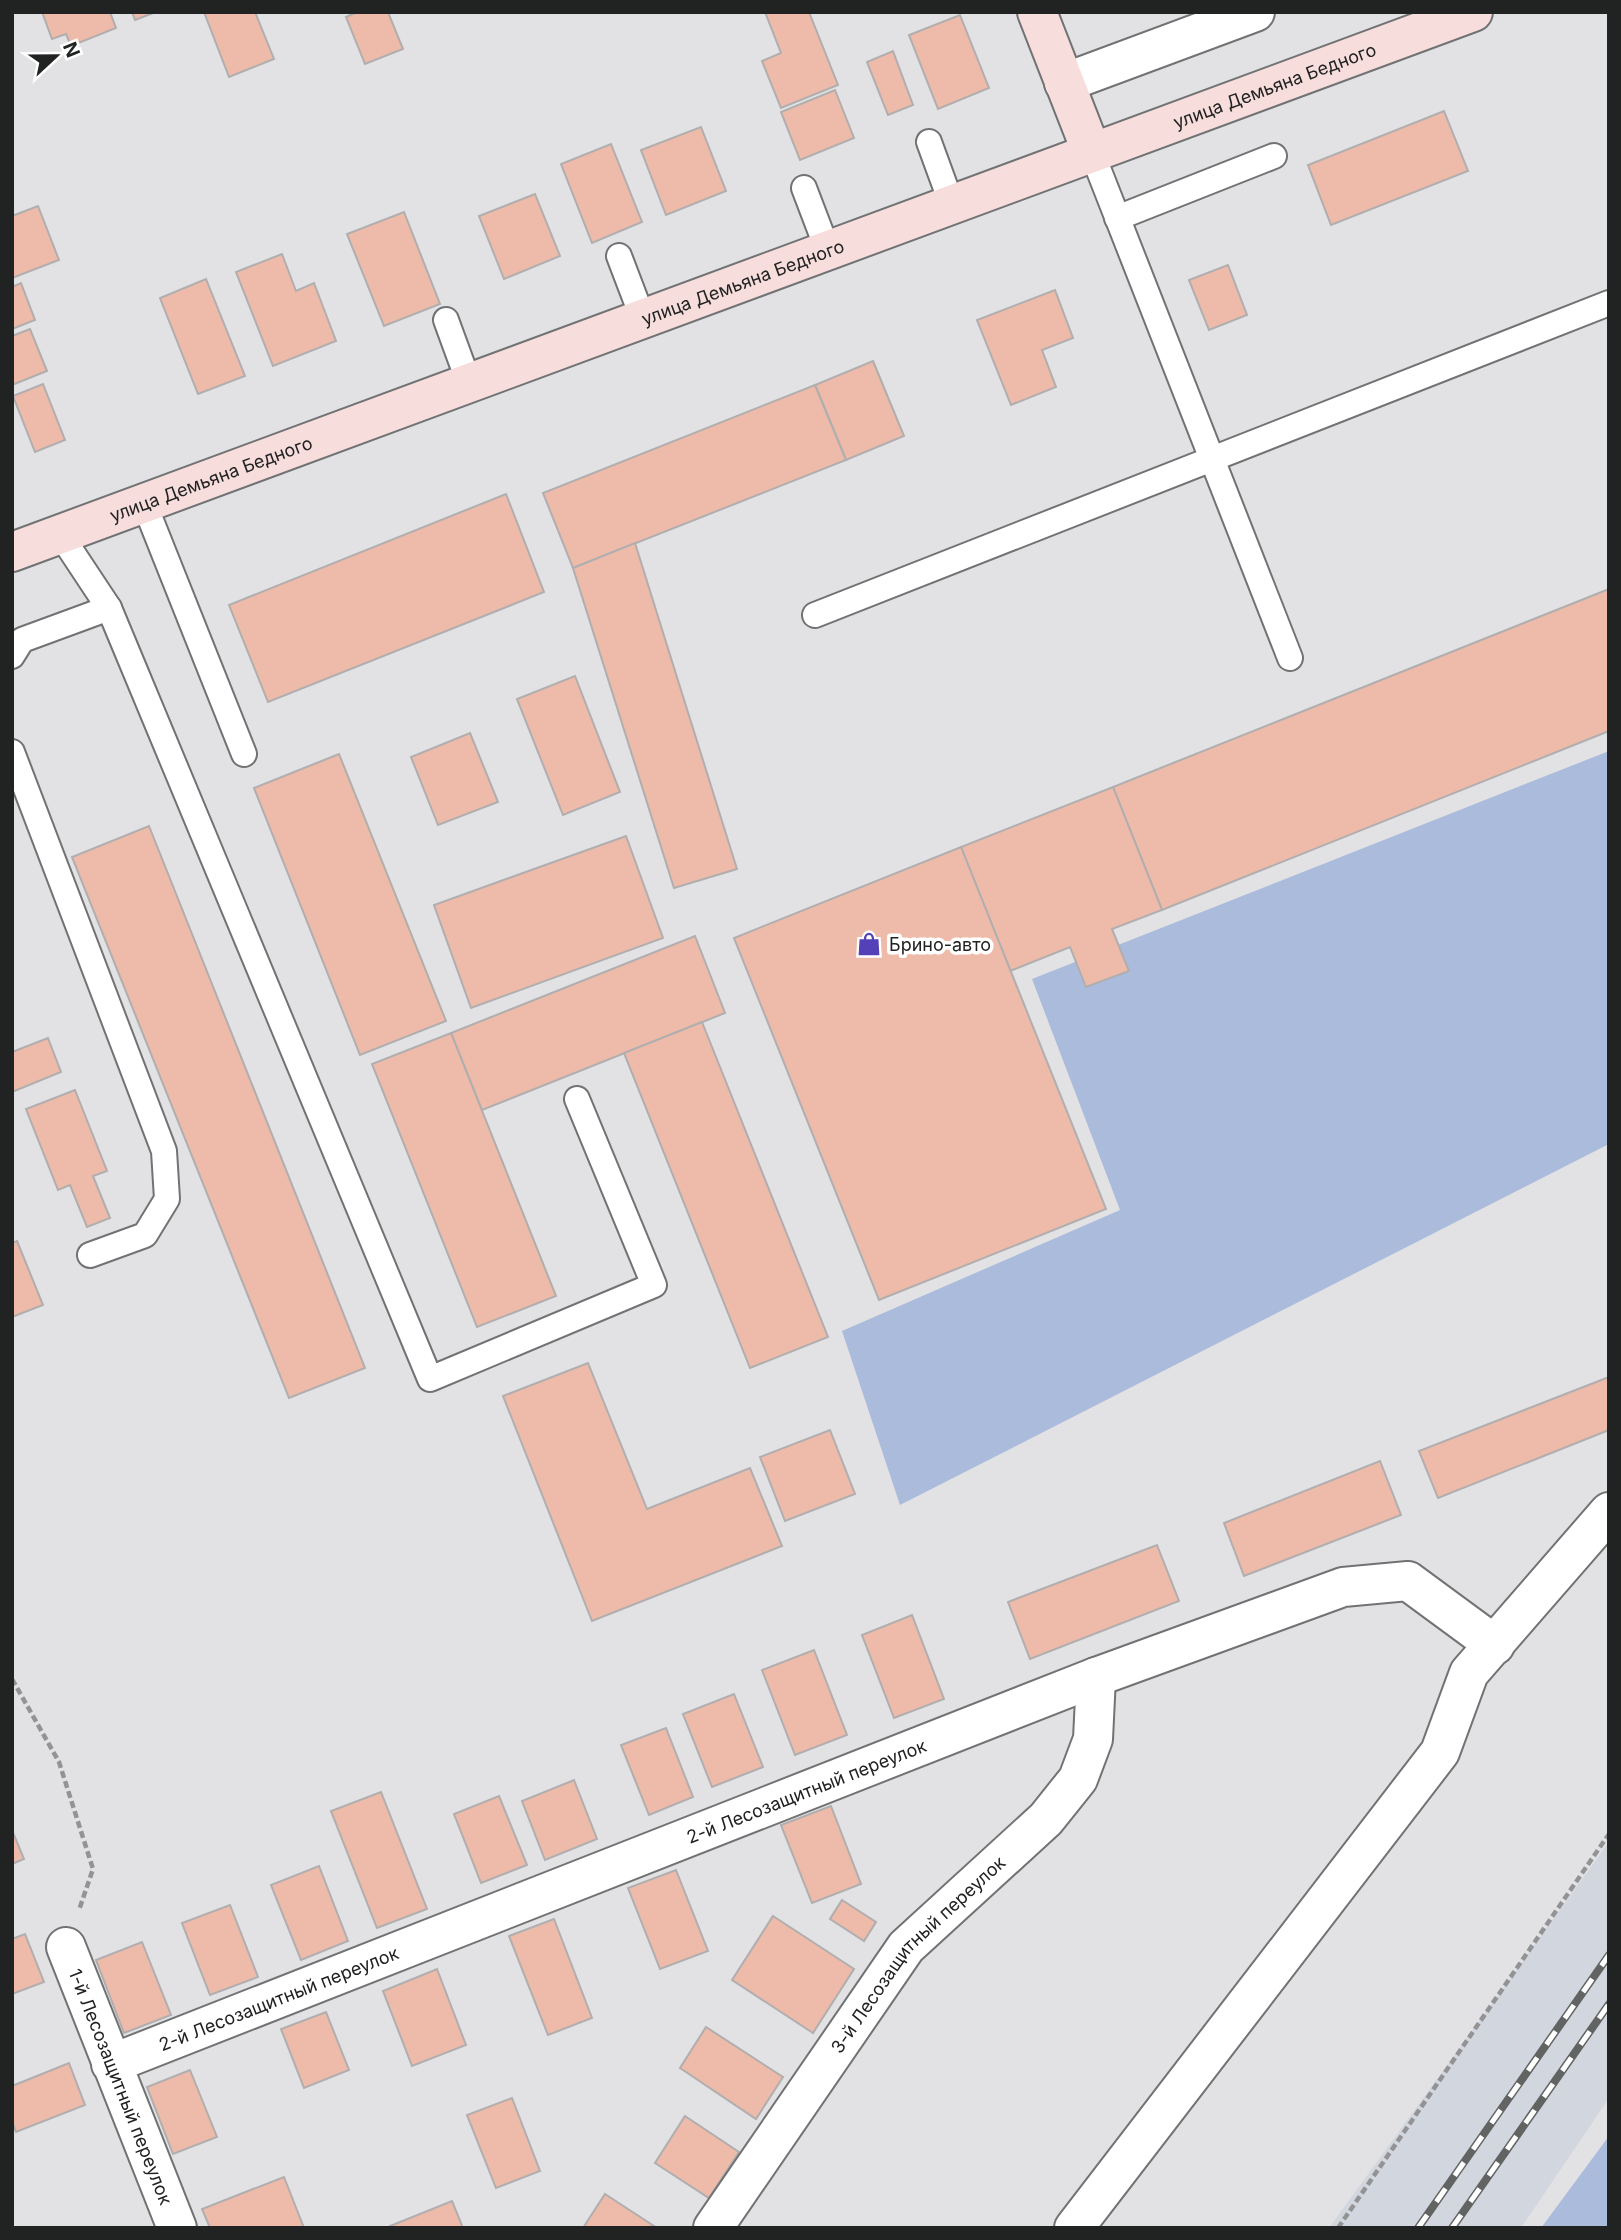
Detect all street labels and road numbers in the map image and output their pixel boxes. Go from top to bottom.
street label: улица Демьяна Бедного [1170,38,1379,132]
street label: улица Демьяна Бедного [638,235,847,329]
street label: улица Демьяна Бедного [107,431,315,526]
street label: 2-й Лесозащитный переулок [683,1734,929,1847]
street label: 3-й Лесозащитный переулок [826,1851,1009,2057]
street label: 2-й Лесозащитный переулок [156,1942,402,2055]
street label: 1-й Лесозащитный переулок [65,1965,177,2208]

